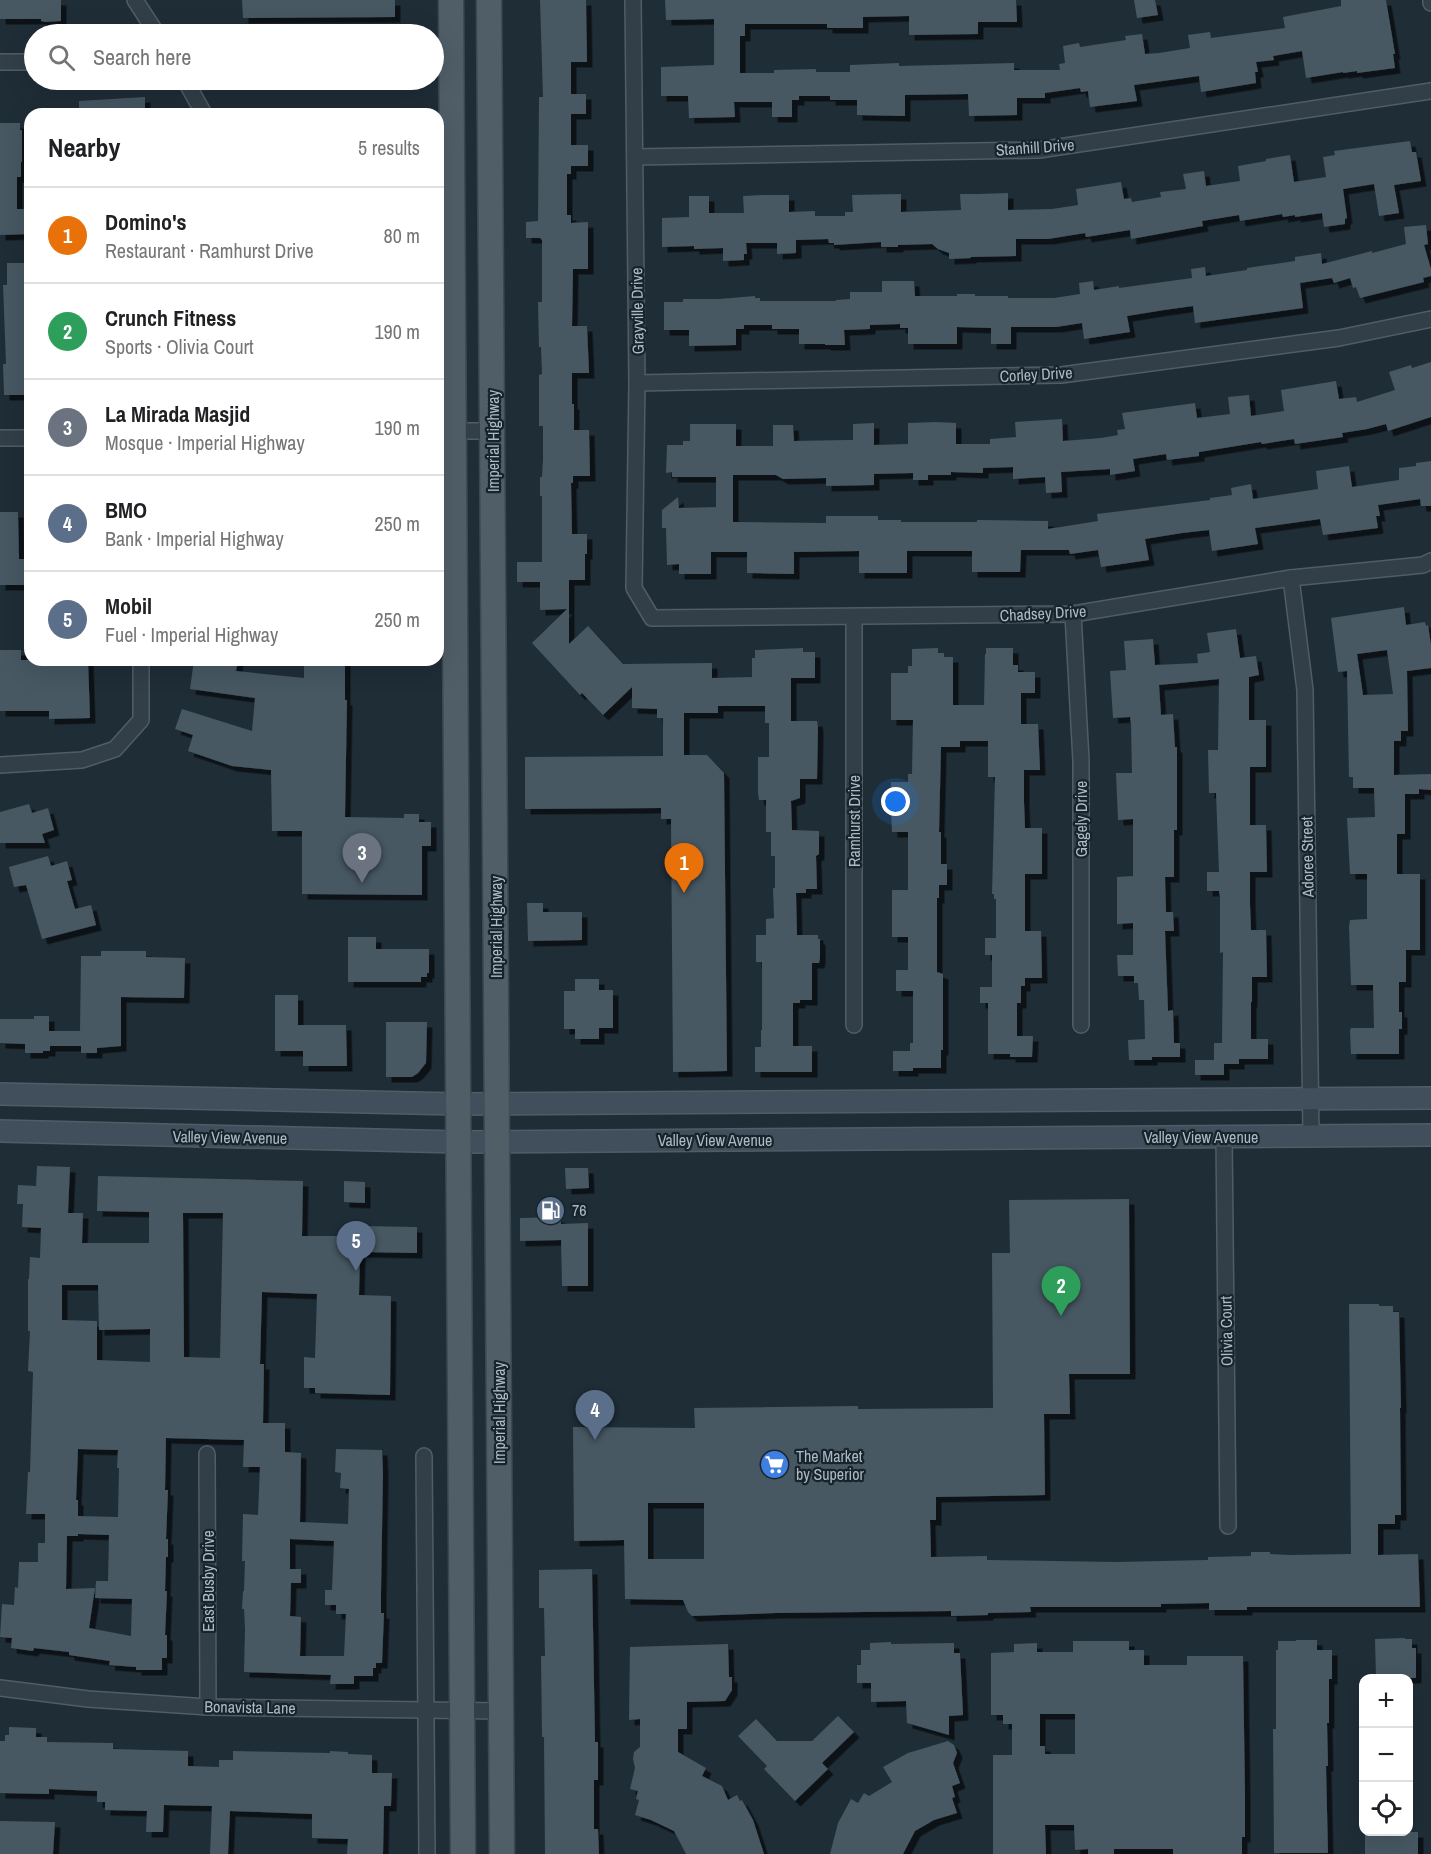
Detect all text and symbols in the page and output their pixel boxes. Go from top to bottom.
search box [24,24,444,90]
icon: search [45,41,78,74]
text: Search here [93,42,191,72]
text: Nearby [48,130,120,165]
street label: Stanhill Drive [995,133,1075,161]
text: 5 results [358,134,420,161]
text: Domino's [105,207,186,237]
text: 1 [63,222,72,249]
text: 80 m [384,222,420,249]
text: Restaurant · Ramhurst Drive [105,237,314,264]
street label: Grayville Drive [625,267,649,355]
text: Crunch Fitness [105,303,236,333]
text: 2 [63,318,72,345]
text: 190 m [374,318,420,345]
text: Sports · Olivia Court [105,333,254,360]
street label: Corley Drive [999,361,1073,387]
street label: Imperial Highway [482,390,504,492]
text: La Mirada Masjid [105,399,250,429]
text: 3 [63,414,72,441]
text: 190 m [374,414,420,441]
text: Mosque · Imperial Highway [105,429,305,456]
text: BMO [105,495,147,525]
text: 4 [63,510,72,537]
text: 250 m [374,510,420,537]
text: Bank · Imperial Highway [105,525,284,552]
text: Mobil [105,591,152,621]
street label: Chadsey Drive [999,600,1087,626]
text: 5 [63,606,72,633]
text: 250 m [374,606,420,633]
text: Fuel · Imperial Highway [105,621,278,648]
street label: Ramhurst Drive [843,775,865,867]
street label: Gagely Drive [1070,781,1092,857]
your location [881,787,910,816]
street label: Adoree Street [1295,816,1319,899]
pin: 3 [342,834,382,883]
pin: 1 [664,844,704,893]
street label: Imperial Highway [485,876,507,978]
street label: Valley View Avenue [173,1125,287,1149]
street label: Valley View Avenue [1144,1126,1258,1148]
street label: Valley View Avenue [658,1129,772,1151]
fuel station icon: 76 [535,1194,567,1226]
place label: 76 [572,1199,587,1221]
pin: 5 [336,1222,376,1271]
pin: 2 [1042,1266,1080,1316]
street label: Olivia Court [1214,1295,1238,1366]
street label: Imperial Highway [488,1362,510,1464]
pin: 4 [576,1390,614,1440]
place label: The Market by Superior [796,1445,864,1485]
supermarket icon: The Market by Superior [759,1449,791,1481]
street label: East Busby Drive [197,1530,219,1632]
map controls [1359,1674,1413,1836]
button: + [1359,1674,1413,1728]
street label: Bonavista Lane [204,1695,296,1719]
button: − [1359,1728,1413,1782]
button: locate [1359,1782,1413,1836]

